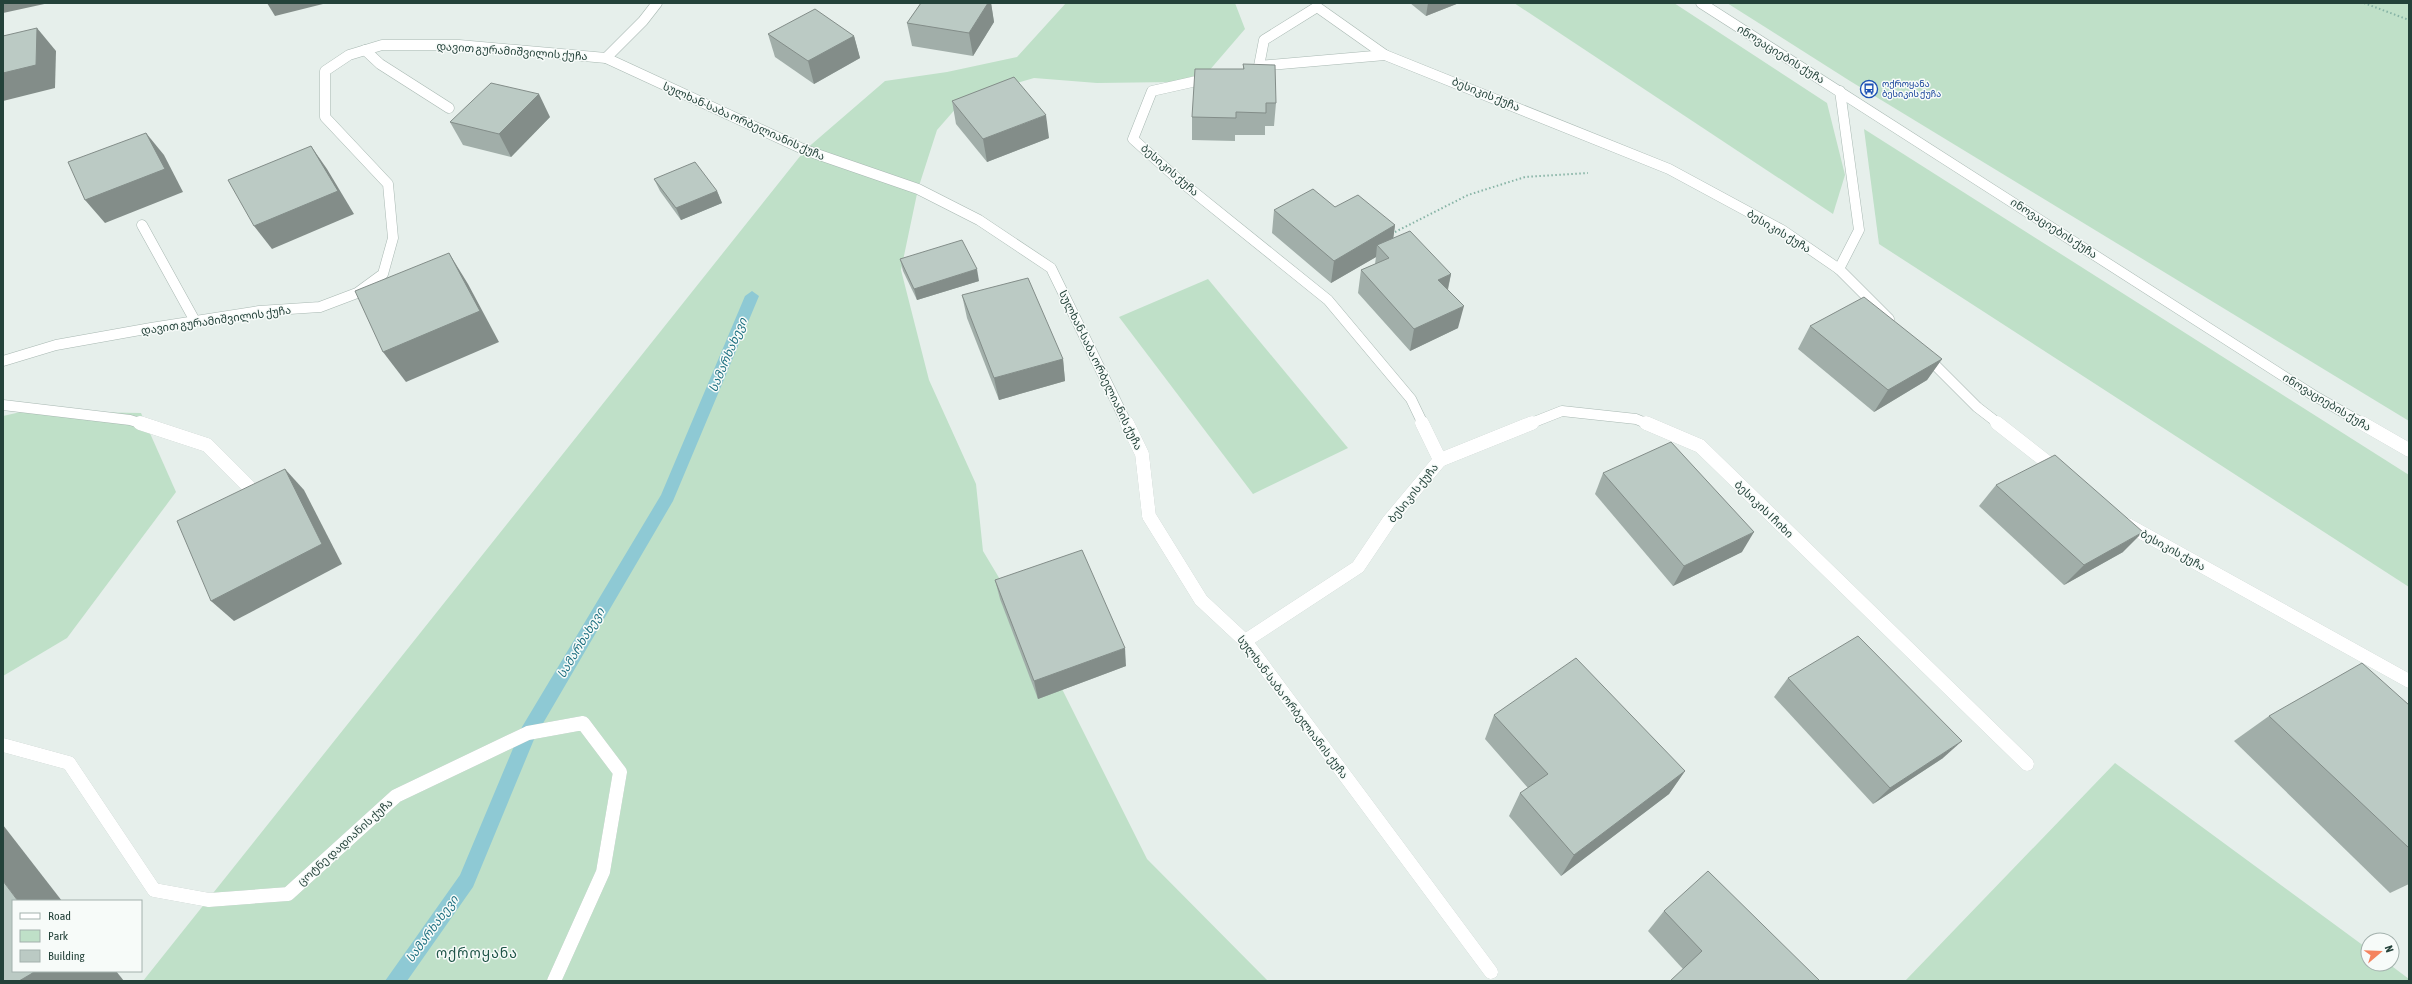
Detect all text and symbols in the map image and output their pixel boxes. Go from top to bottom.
street label: ინოვაციების ქუჩა [1735,22,1827,87]
street label: დავით გურამიშვილის ქუჩა [436,40,588,63]
street label: ბესიკის ქუჩა [1450,75,1522,114]
bus stop icon: ოქროყანა ბესიკის ქუჩა [1859,79,1879,99]
place label: ოქროყანა ბესიკის ქუჩა [1882,79,1941,99]
street label: სულხან-საბა ორბელიანის ქუჩა [661,80,827,163]
street label: ბესიკის ქუჩა [1138,142,1201,199]
street label: ინოვაციების ქუჩა [2008,196,2100,261]
street label: ბესიკის ქუჩა [1744,207,1813,256]
street label: სულხან-საბა ორბელიანის ქუჩა [1056,288,1145,452]
street label: დავით გურამიშვილის ქუჩა [140,304,292,337]
water label: სამარხახევი [706,315,750,394]
street label: ინოვაციების ქუჩა [2280,371,2373,434]
street label: ბესიკის ქუჩა [1386,461,1441,525]
street label: ბესიკის I ჩიხი [1732,478,1796,541]
street label: ბესიკის ქუჩა [2138,527,2208,574]
water label: სამარხახევი [555,605,608,681]
street label: სულხან-საბა ორბელიანის ქუჩა [1234,633,1351,781]
street label: ცოტნე დადიანის ქუჩა [295,796,396,889]
water label: სამარხახევი [403,892,462,965]
legend [12,900,142,972]
text: Road [48,909,71,923]
text: Park [48,929,69,943]
north arrow [2360,932,2400,972]
text: N [2383,944,2396,954]
district label: ოქროყანა [436,945,518,962]
text: Building [48,949,86,963]

